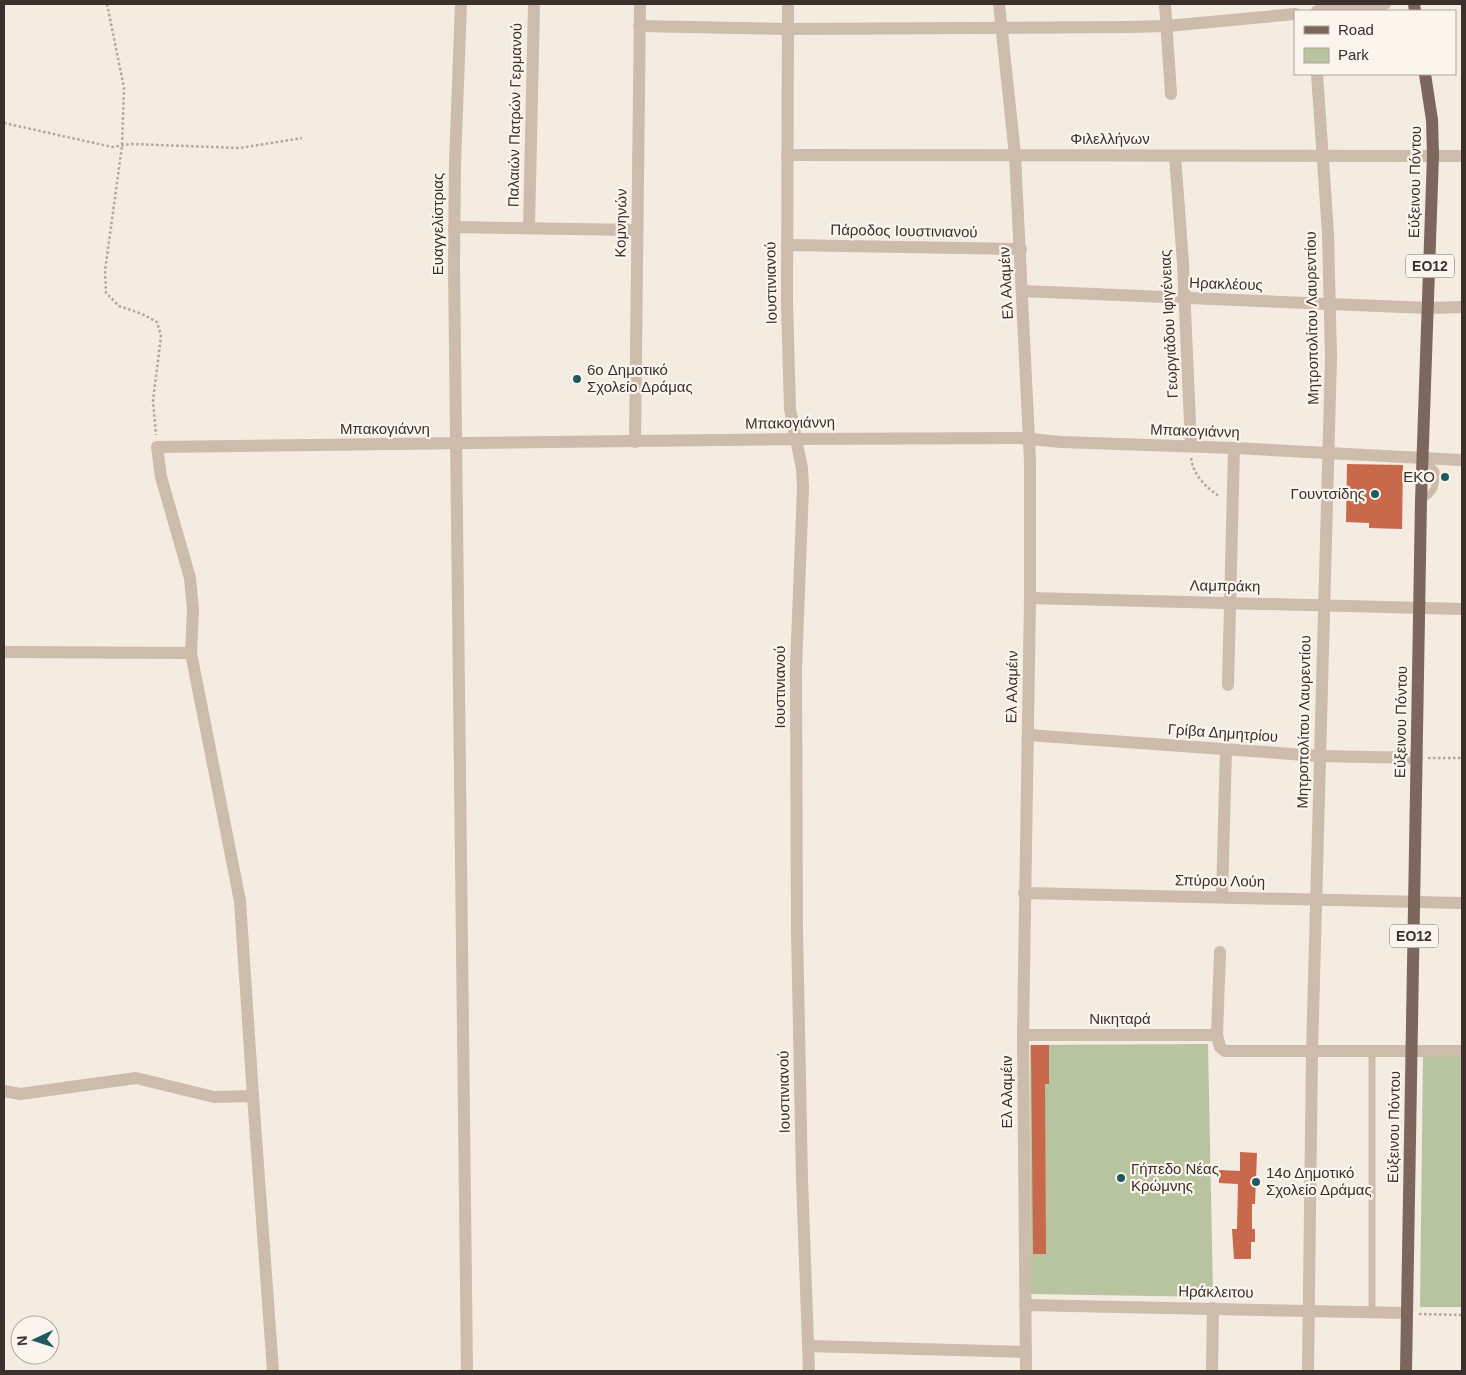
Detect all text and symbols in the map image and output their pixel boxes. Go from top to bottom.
legend [1294,10,1456,75]
text: Road [1338,21,1374,38]
street label: Παλαιών Πατρών Γερμανού [504,23,525,207]
text: Park [1338,46,1369,63]
street label: Εύξεινου Πόντου [1405,126,1424,238]
street label: Φιλελλήνων [1070,130,1150,147]
street label: Ευαγγελίστριας [429,173,446,275]
street label: Κομνηνών [611,188,630,258]
street label: Πάροδος Ιουστινιανού [830,221,978,240]
street label: Μητροπολίτου Λαυρεντίου [1301,231,1322,405]
street label: Ιουστινιανού [761,241,780,325]
street label: Ελ Αλαμέιν [995,246,1016,320]
street label: Γεωργιάδου Ιφιγένειας [1156,249,1181,399]
road number: ΕΟ12 [1406,255,1454,278]
street label: Ηρακλέους [1189,274,1263,293]
place label: 6o Δημοτικό Σχολείο Δράμας [587,361,693,395]
marker: 6o Δημοτικό Σχολείο Δράμας [571,373,583,385]
street label: Μπακογιάννη [745,413,835,432]
street label: Μπακογιάννη [340,420,430,437]
street label: Μπακογιάννη [1150,420,1240,441]
place label: EKO [1403,468,1435,485]
marker: EKO [1439,471,1451,483]
place label: Γουντσίδης [1290,485,1365,502]
marker: Γουντσίδης [1369,488,1381,500]
street label: Λαμπράκη [1189,576,1261,595]
street label: Μητροπολίτου Λαυρεντίου [1293,635,1314,809]
street label: Ιουστινιανού [771,646,788,728]
street label: Ελ Αλαμέιν [1002,650,1021,724]
street label: Εύξεινου Πόντου [1391,666,1410,778]
street label: Γρίβα Δημητρίου [1167,720,1279,745]
street label: Σπύρου Λούη [1175,871,1265,890]
road number: ΕΟ12 [1390,924,1438,948]
street label: Νικηταρά [1089,1010,1151,1027]
street label: Ιουστινιανού [774,1050,793,1134]
street label: Ελ Αλαμέιν [998,1056,1015,1128]
street label: Εύξεινου Πόντου [1384,1071,1403,1183]
place label: Γήπεδο Νέας Κρώμνης [1131,1160,1219,1194]
place label: 14ο Δημοτικό Σχολείο Δράμας [1266,1164,1372,1198]
marker: Γήπεδο Νέας Κρώμνης [1115,1172,1127,1184]
marker: 14ο Δημοτικό Σχολείο Δράμας [1250,1176,1262,1188]
street label: Ηράκλειτου [1178,1282,1254,1301]
north arrow [10,1315,60,1365]
text: N [14,1335,30,1347]

